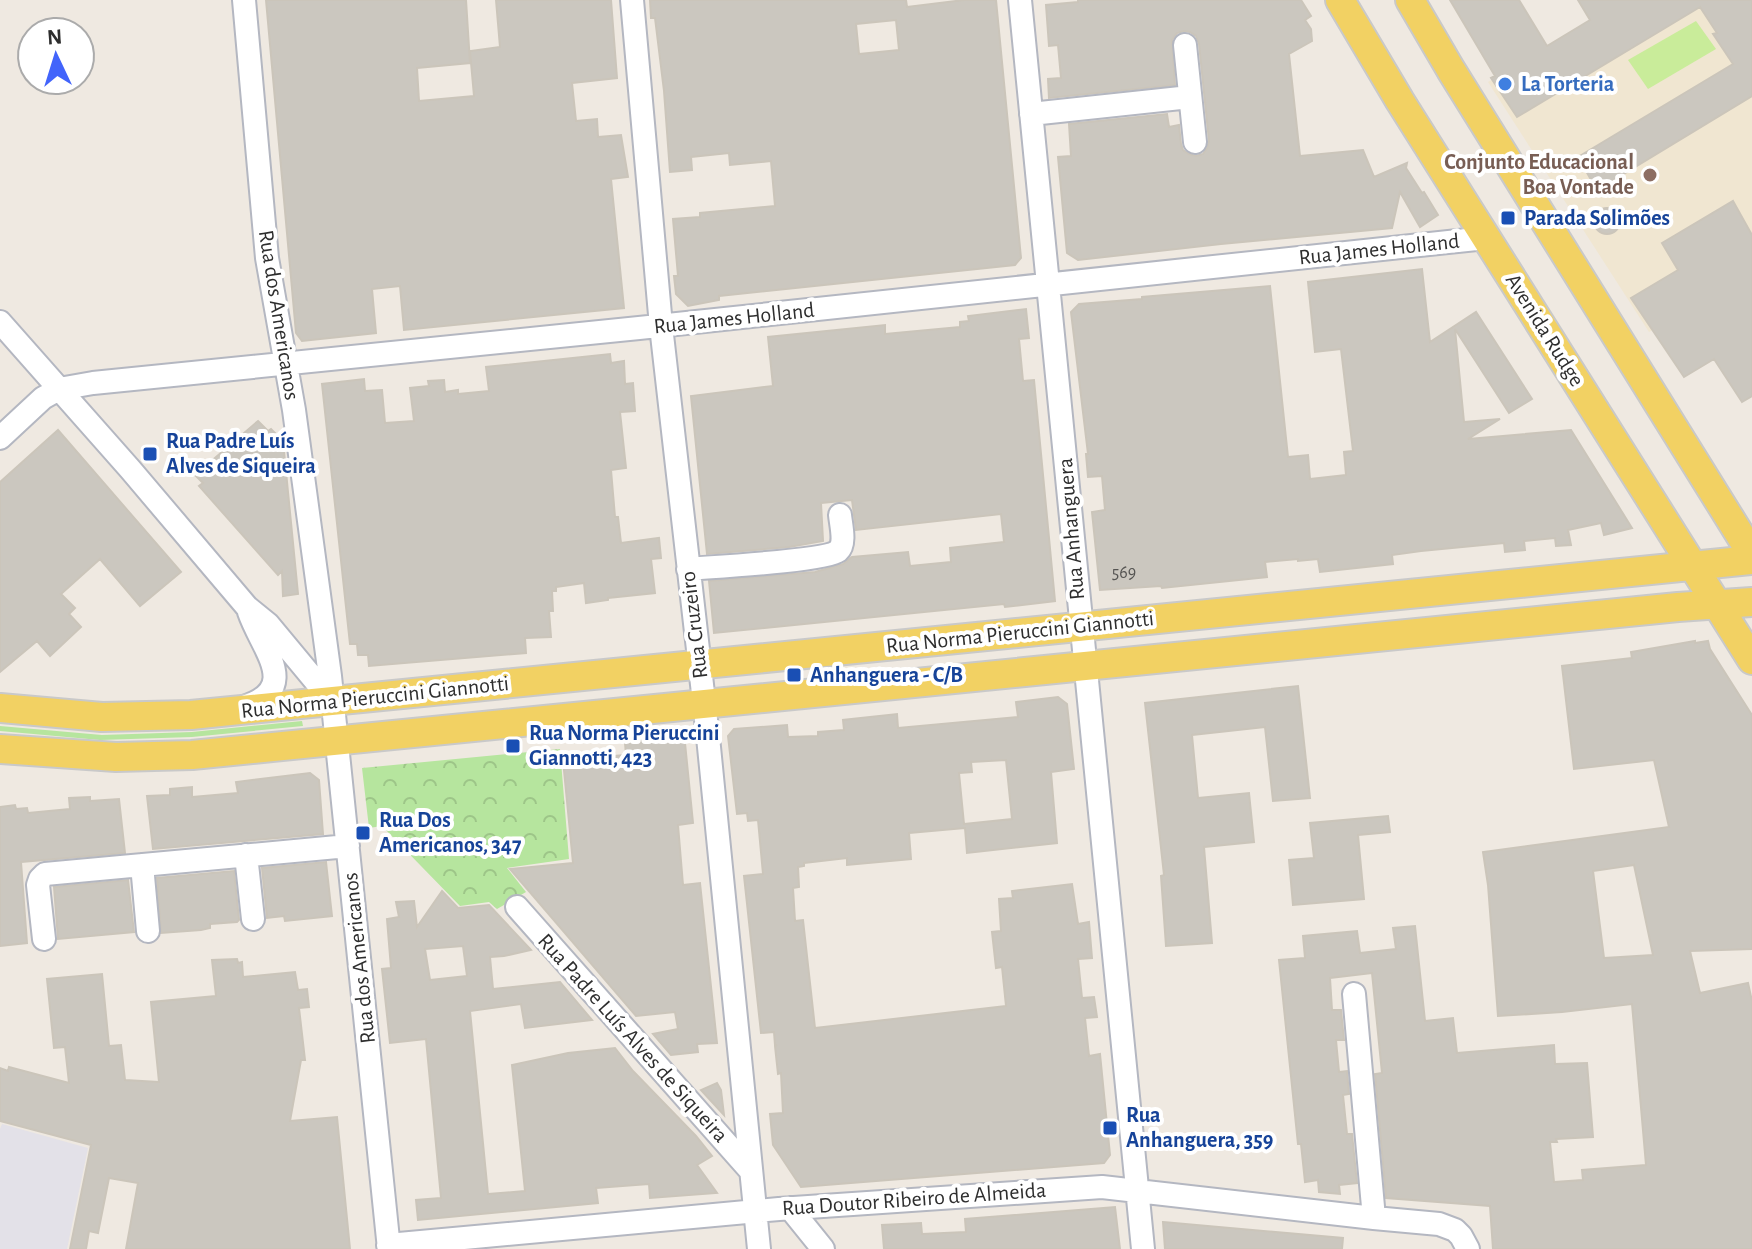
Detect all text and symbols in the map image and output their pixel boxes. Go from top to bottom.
north arrow [16,16,96,96]
text: N [46,26,63,49]
place label: La Torteria [1521,73,1615,95]
marker: La Torteria [1496,75,1514,93]
place label: Conjunto Educacional Boa Vontade [1444,151,1634,198]
marker: Conjunto Educacional Boa Vontade [1641,166,1659,184]
place label: Parada Solimões [1524,207,1670,229]
marker: Parada Solimões [1499,209,1517,227]
street label: Rua dos Americanos [255,228,303,402]
street label: Rua James Holland [1297,230,1461,268]
street label: Avenida Rudge [1502,270,1588,390]
street label: Rua James Holland [652,299,816,337]
place label: Rua Padre Luís Alves de Siqueira [166,430,316,477]
marker: Rua Padre Luís Alves de Siqueira [141,445,159,463]
street label: Rua Anhanguera [1054,457,1088,601]
house number: 569 [1112,564,1136,582]
street label: Rua Cruzeiro [676,570,712,680]
street label: Rua Norma Pieruccini Giannotti [885,607,1155,657]
place label: Anhanguera - C/B [810,664,963,686]
marker: Anhanguera - C/B [785,666,803,684]
street label: Rua Norma Pieruccini Giannotti [240,672,510,722]
place label: Rua Norma Pieruccini Giannotti, 423 [529,722,720,769]
marker: Rua Norma Pieruccini Giannotti, 423 [504,737,522,755]
place label: Rua Dos Americanos, 347 [379,809,521,856]
marker: Rua Dos Americanos, 347 [354,824,372,842]
street label: Rua dos Americanos [339,871,379,1045]
street label: Rua Padre Luís Alves de Siqueira [534,929,732,1147]
place label: Rua Anhanguera, 359 [1126,1104,1273,1151]
marker: Rua Anhanguera, 359 [1101,1119,1119,1137]
street label: Rua Doutor Ribeiro de Almeida [781,1179,1047,1219]

